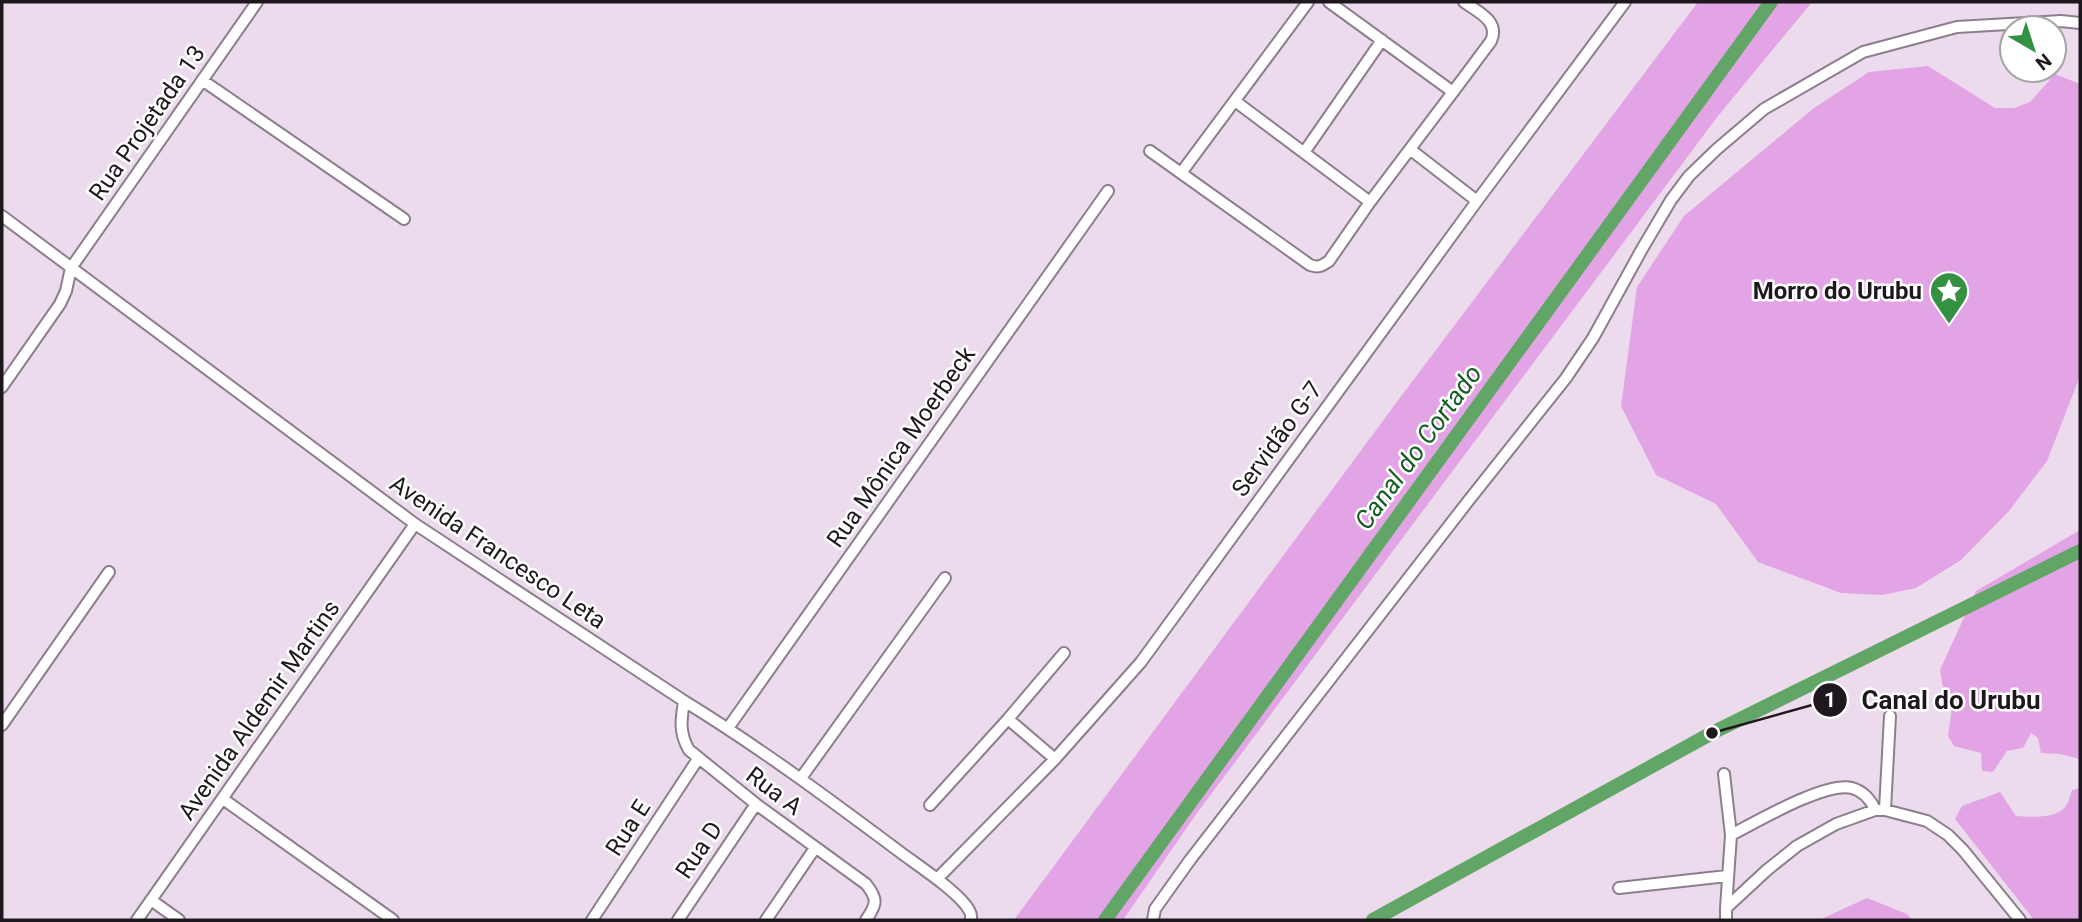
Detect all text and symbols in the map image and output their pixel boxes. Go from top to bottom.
north arrow [1998,14,2068,84]
street label: Rua Projetada 13 [83,40,211,206]
text: N [2031,49,2056,75]
place icon: Morro do Urubu [1928,270,1970,325]
place label: Morro do Urubu [1753,277,1922,305]
street label: Rua Mônica Moerbeck [821,340,981,553]
water label: Canal do Cortado [1348,359,1488,535]
street label: Servidão G-7 [1226,376,1328,502]
street label: Avenida Francesco Leta [385,469,611,635]
street label: Avenida Aldemir Martins [172,595,346,825]
callout: Canal do Urubu [1813,677,2055,724]
text: Canal do Urubu [1862,685,2040,715]
text: 1 [1824,688,1836,712]
street label: Rua A [741,761,808,821]
street label: Rua E [600,795,656,861]
street label: Rua D [670,816,728,884]

